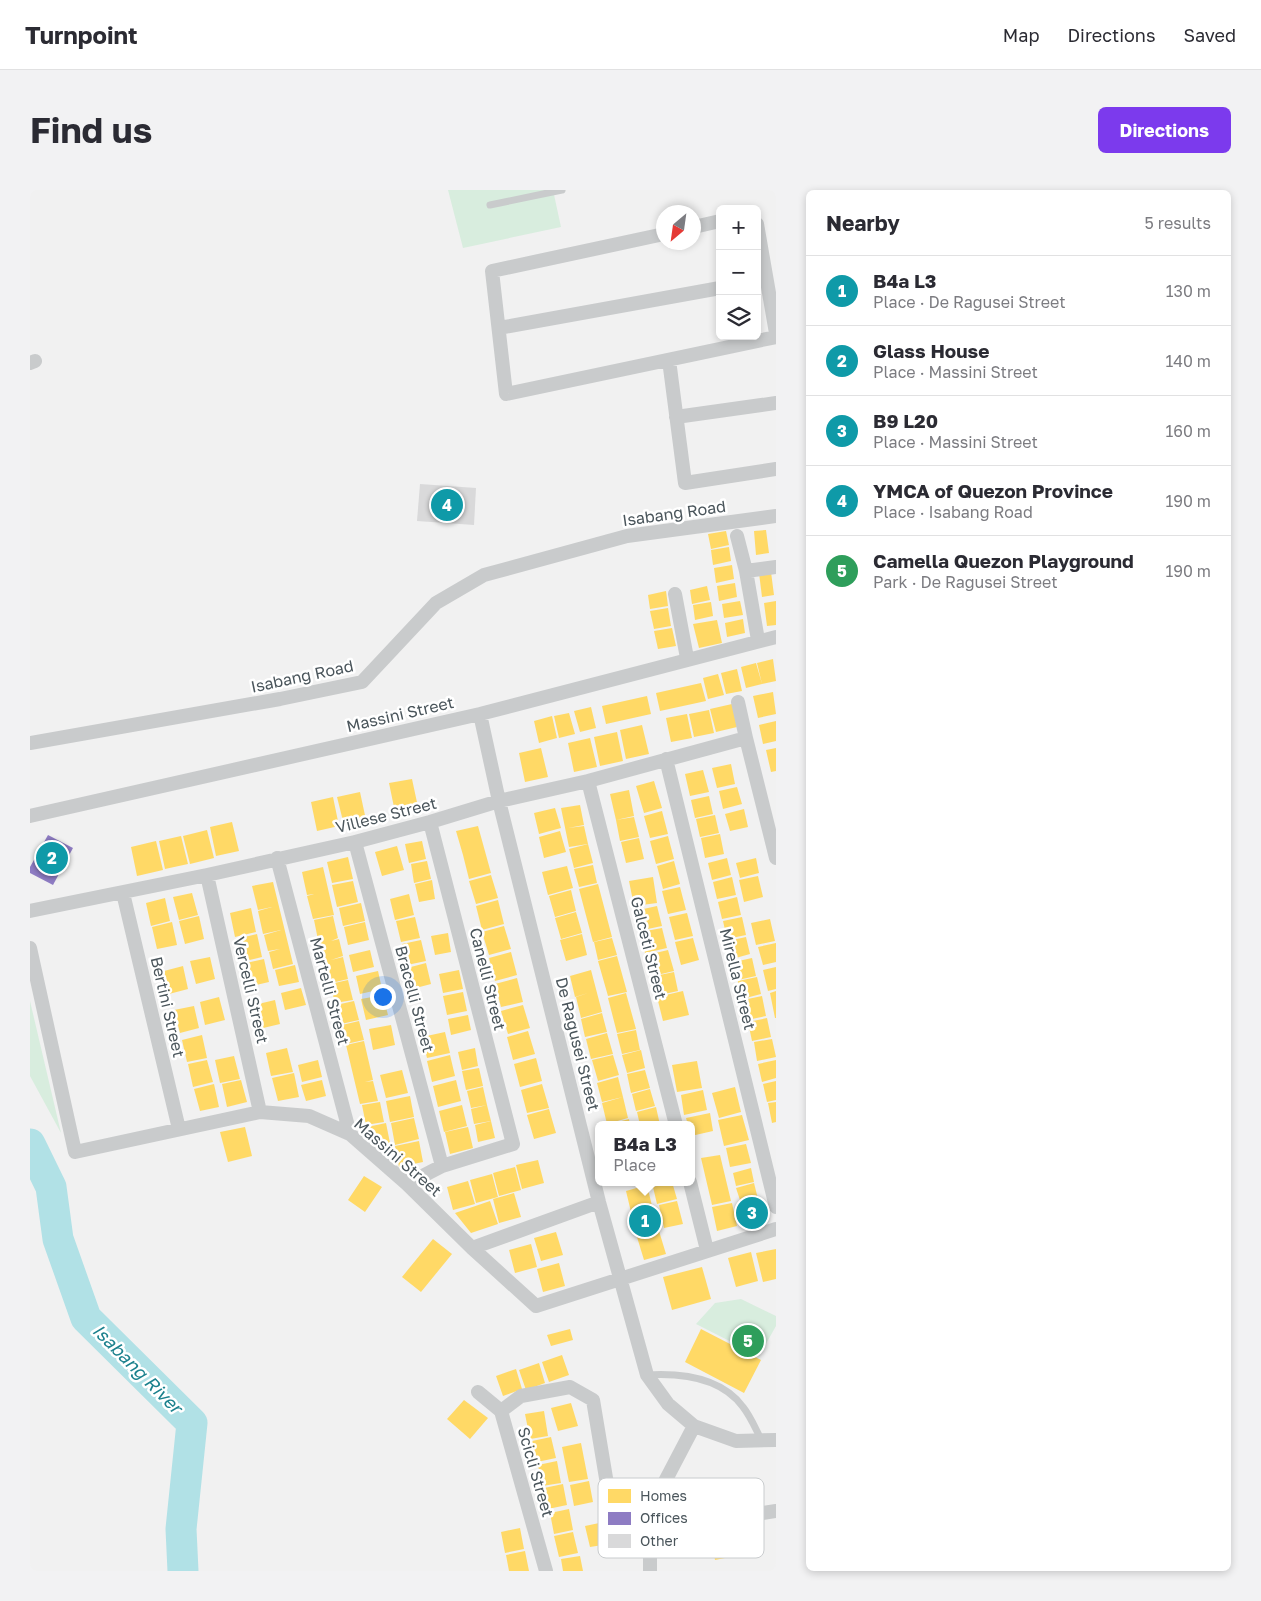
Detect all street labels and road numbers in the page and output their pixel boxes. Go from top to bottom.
street label: Isabang Road [621,496,727,530]
street label: Isabang Road [249,655,355,697]
street label: Massini Street [344,692,456,736]
street label: Villese Street [333,793,439,837]
street label: Galceti Street [627,894,671,1002]
street label: Canelli Street [466,926,510,1032]
street label: Mirella Street [716,926,760,1032]
street label: Vercelli Street [229,935,273,1045]
street label: Martelli Street [306,935,354,1047]
street label: Bracelli Street [391,943,439,1055]
street label: Bertini Street [147,955,189,1059]
street label: De Ragusei Street [552,975,604,1113]
street label: Massini Street [350,1114,446,1200]
street label: Scicli Street [514,1425,558,1519]

